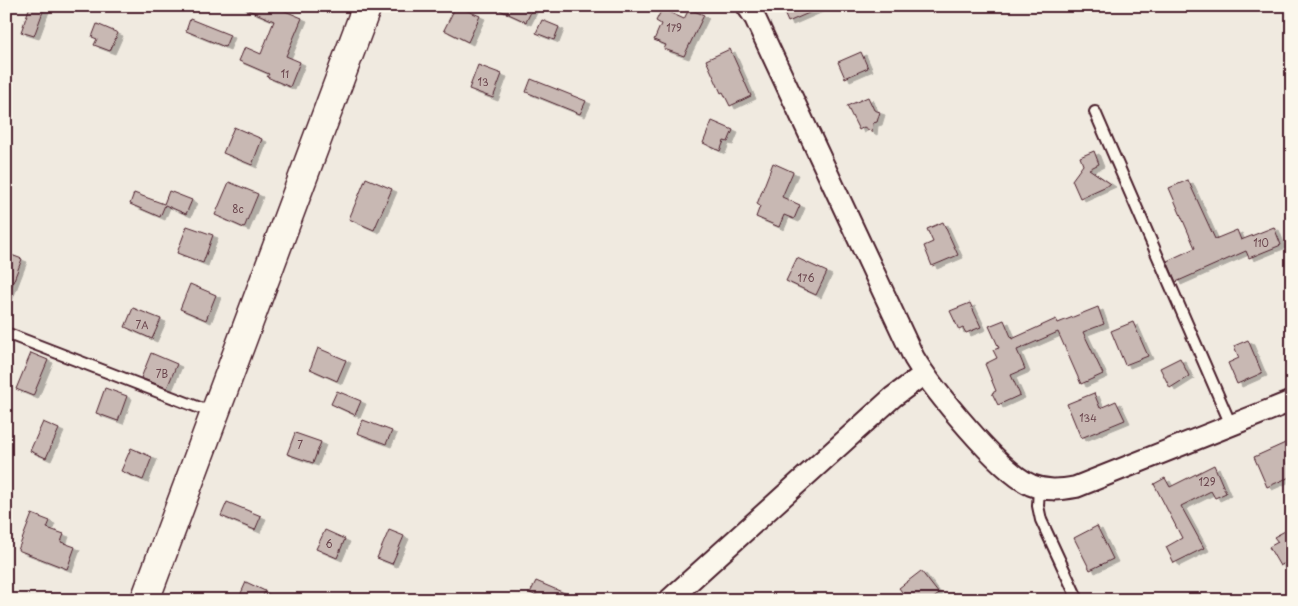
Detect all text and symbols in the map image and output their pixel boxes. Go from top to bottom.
house number: 179 [666,20,682,35]
house number: 11 [281,66,289,81]
house number: 13 [477,74,489,89]
house number: 8c [232,201,244,216]
house number: 110 [1253,235,1269,250]
house number: 176 [798,270,814,285]
house number: 7A [136,317,148,332]
house number: 7B [156,366,169,381]
house number: 134 [1079,410,1097,425]
house number: 7 [297,437,303,452]
house number: 129 [1198,474,1216,489]
house number: 6 [325,536,333,551]

